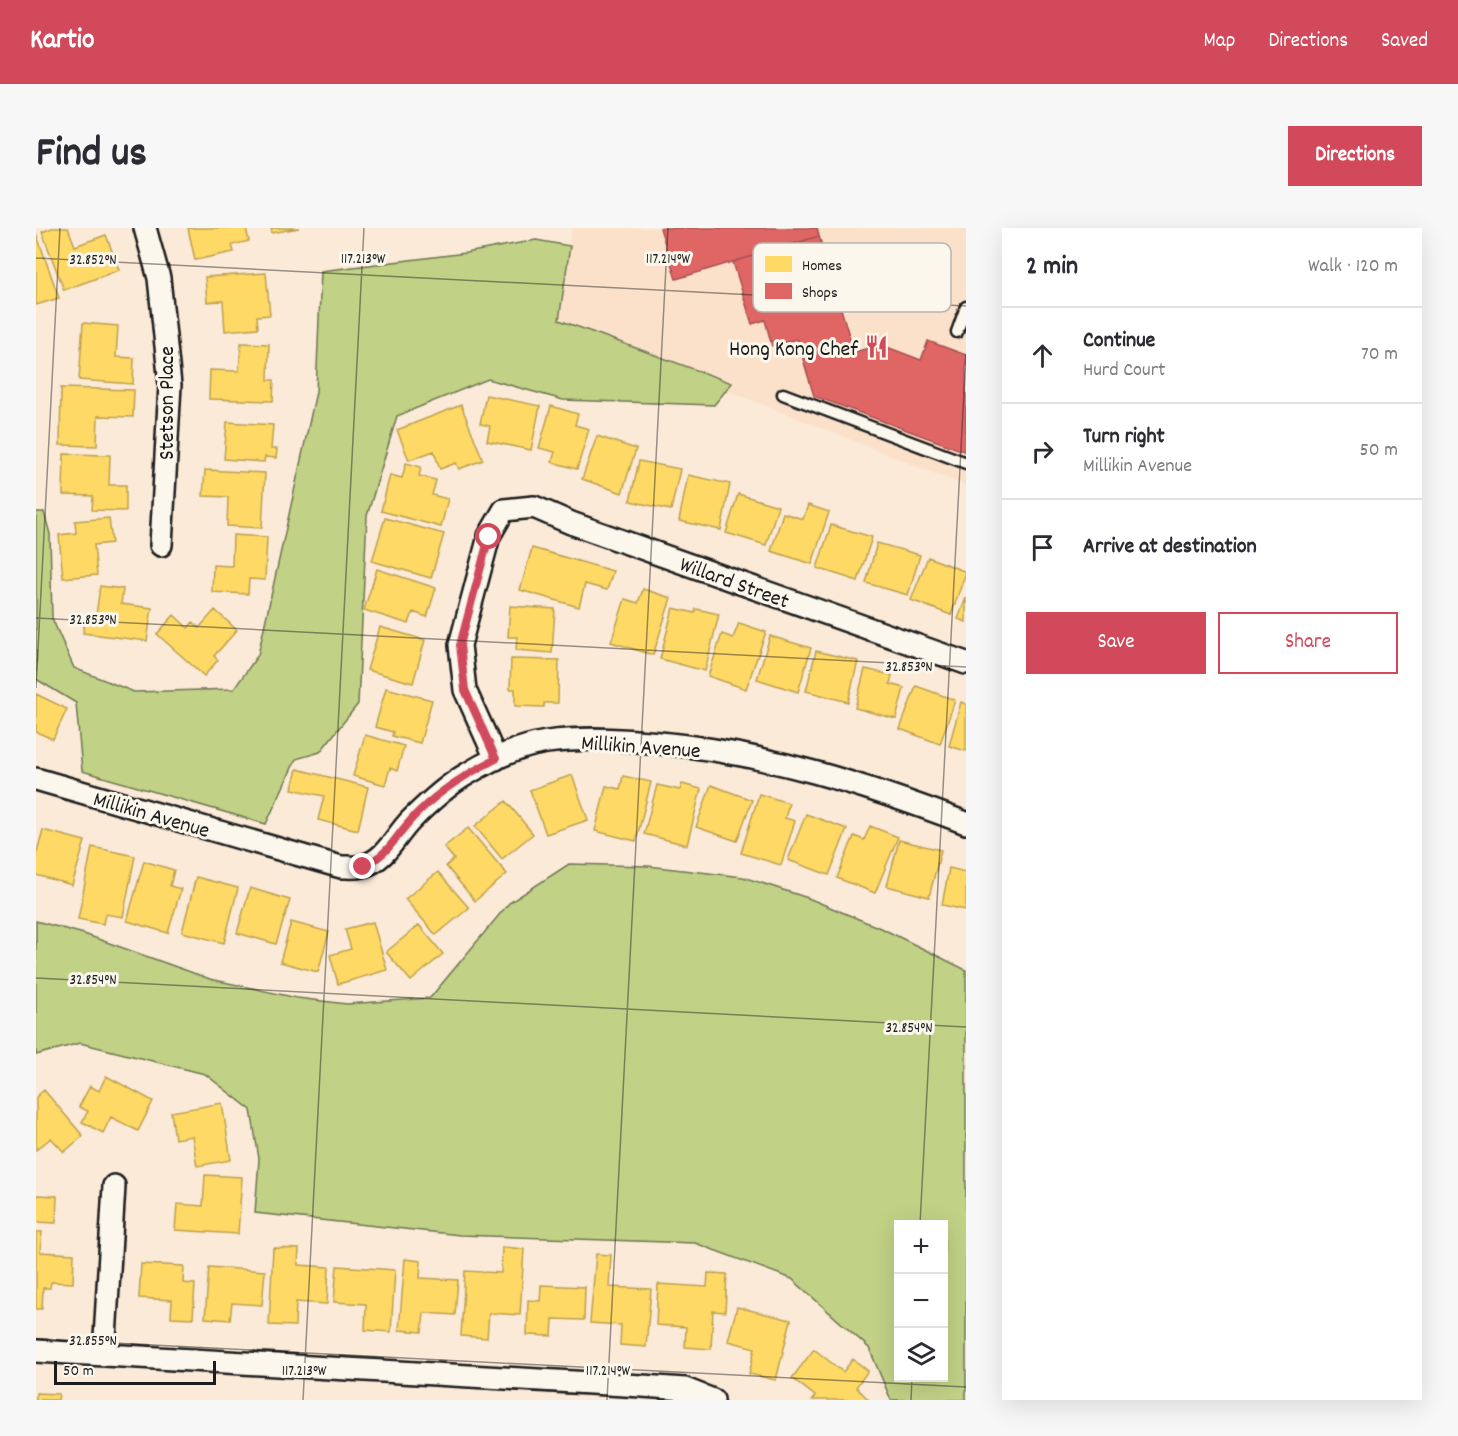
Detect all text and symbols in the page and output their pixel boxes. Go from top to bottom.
text: Kartio [30,22,94,62]
text: Map [1204,27,1235,57]
text: Directions [1268,27,1348,57]
text: Saved [1381,27,1428,57]
text: Find us [36,126,147,186]
button: Directions [1288,126,1422,186]
legend [753,243,951,312]
text: 117.213°W [341,249,386,271]
text: 117.214°W [646,249,691,271]
text: 2 min [1026,249,1078,286]
text: 32.852°N [69,250,117,272]
text: Walk · 120 m [1308,253,1398,281]
text: Homes [802,255,842,278]
text: Shops [802,282,838,305]
text: Continue [1083,326,1155,357]
restaurant icon: Hong Kong Chef [863,334,889,360]
place label: Hong Kong Chef [729,335,859,366]
icon: ahead [1026,339,1059,372]
text: 70 m [1361,341,1398,369]
street label: Stetson Place [153,346,184,460]
text: Hurd Court [1083,357,1165,385]
text: Turn right [1083,422,1165,453]
icon: right [1026,435,1059,468]
text: 50 m [1360,437,1398,465]
text: Millikin Avenue [1083,453,1192,481]
route start [475,523,501,549]
icon: arrive [1026,531,1059,564]
text: Arrive at destination [1083,532,1257,563]
street label: Willard Street [675,550,793,618]
text: 32.853°N [69,610,117,632]
button: Save [1026,612,1206,674]
button: Share [1218,612,1398,674]
text: 32.853°N [885,657,933,679]
street label: Millikin Avenue [580,729,702,768]
street label: Millikin Avenue [89,785,213,848]
route end [349,853,375,879]
text: 32.854°N [69,970,117,992]
text: 32.854°N [885,1018,933,1040]
map controls [894,1220,948,1382]
button: + [894,1220,948,1274]
button: − [894,1274,948,1328]
button: layers [894,1328,948,1382]
text: 32.855°N [69,1331,117,1353]
scale bar [54,1358,216,1386]
text: 50 m [63,1360,94,1383]
text: 117.213°W [282,1361,327,1383]
text: 117.214°W [586,1361,631,1383]

